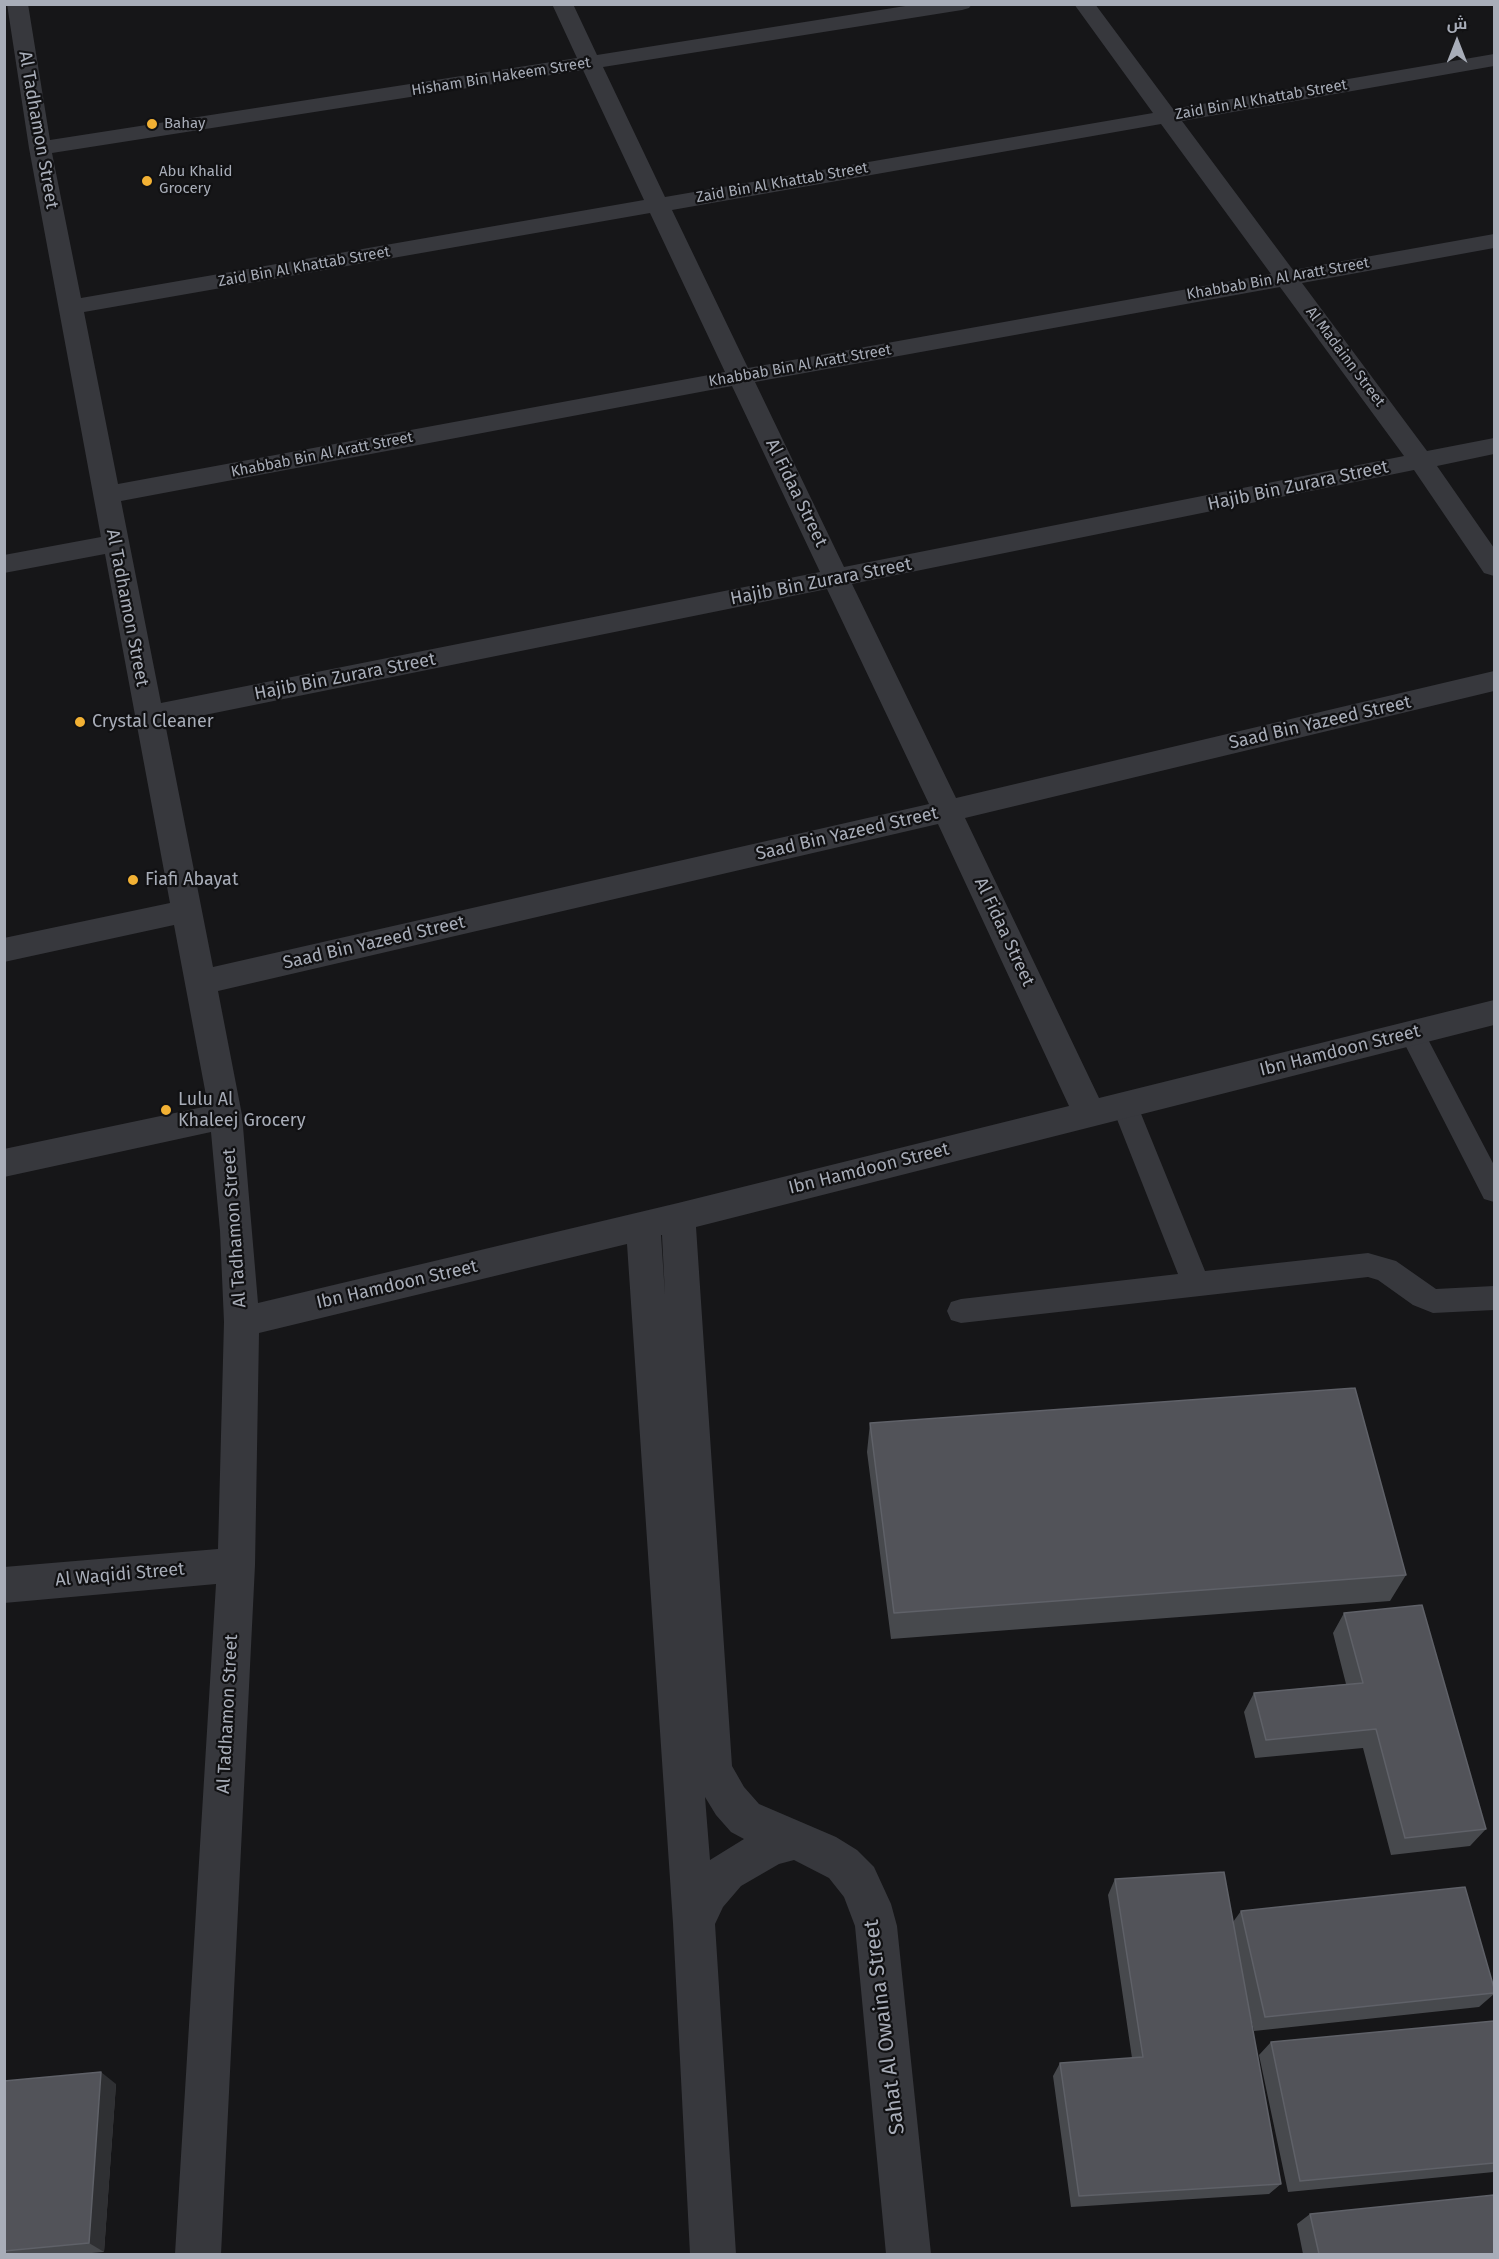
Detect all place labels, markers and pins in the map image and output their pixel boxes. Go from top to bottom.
place label: Bahay [164,115,205,133]
marker: Bahay [145,117,159,131]
place label: Abu Khalid Grocery [159,163,232,198]
marker: Abu Khalid Grocery [140,174,154,188]
place label: Crystal Cleaner [92,711,214,733]
marker: Crystal Cleaner [73,715,87,729]
place label: Fiafi Abayat [145,869,238,891]
marker: Fiafi Abayat [126,873,140,887]
place label: Lulu Al Khaleej Grocery [178,1089,306,1132]
marker: Lulu Al Khaleej Grocery [159,1103,173,1117]

